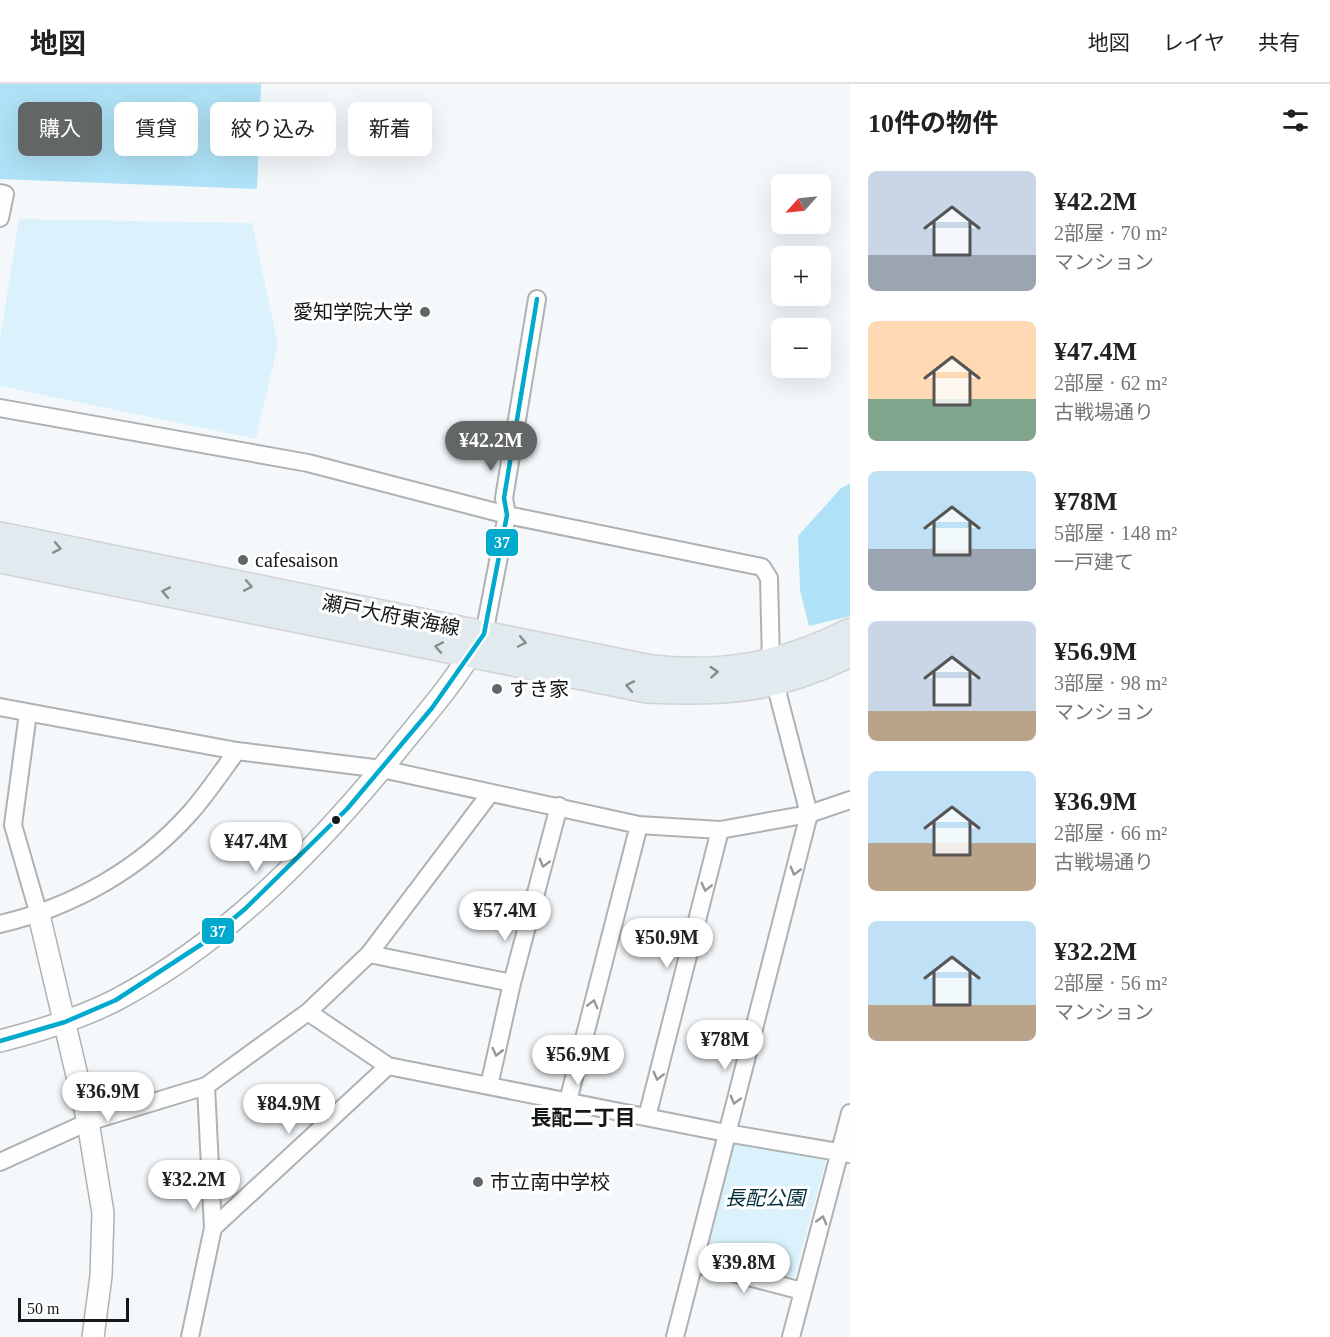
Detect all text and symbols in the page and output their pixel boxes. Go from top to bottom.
text: 地図 [30,28,86,59]
text: 地図 [1088,31,1130,55]
text: レイヤ [1163,31,1225,55]
text: 共有 [1258,31,1300,55]
chip: 購入 [18,102,102,156]
chip: 賃貸 [114,102,198,156]
chip: 絞り込み [210,102,336,156]
chip: 新着 [348,102,432,156]
icon: filters [1279,104,1312,137]
text: 10件の物件 [868,109,998,138]
north arrow [771,174,831,234]
map controls [771,174,831,378]
text: ¥42.2M [1054,187,1137,216]
icon: home [916,195,988,267]
text: 2部屋 · 70 m² [1054,222,1167,244]
button: + [771,246,831,306]
text: マンション [1054,251,1154,273]
place label: 愛知学院大学 [293,301,413,323]
marker: 愛知学院大学 [418,305,432,319]
button: − [771,318,831,378]
text: ¥47.4M [1054,337,1137,366]
icon: home [916,345,988,417]
text: 2部屋 · 62 m² [1054,372,1167,394]
text: 古戦場通り [1054,401,1154,423]
pin: ¥42.2M [442,421,540,472]
text: ¥42.2M [459,429,523,451]
text: ¥78M [1054,487,1118,516]
icon: home [916,495,988,567]
text: 5部屋 · 148 m² [1054,522,1177,544]
line badge: 37 [485,528,519,557]
text: 37 [494,534,510,551]
one-way arrow [52,541,62,554]
place label: cafesaison [255,549,338,571]
text: 一戸建て [1054,551,1134,573]
marker: cafesaison [236,553,250,567]
one-way arrow [243,579,253,592]
one-way arrow [161,586,171,599]
street label: 瀬戸大府東海線 [320,591,462,639]
one-way arrow [517,635,527,648]
text: ¥56.9M [1054,637,1137,666]
one-way arrow [435,641,445,654]
icon: home [916,645,988,717]
one-way arrow [709,666,718,679]
text: 3部屋 · 98 m² [1054,672,1167,694]
place label: すき家 [509,678,569,700]
one-way arrow [626,680,636,693]
marker: すき家 [490,682,504,696]
text: マンション [1054,701,1154,723]
text: ¥36.9M [1054,787,1137,816]
icon: home [916,795,988,867]
unlabelled marker [330,814,342,826]
pin: ¥47.4M [207,822,305,873]
text: 2部屋 · 66 m² [1054,822,1167,844]
text: ¥47.4M [224,830,288,852]
text: 古戦場通り [1054,851,1154,873]
one-way arrow [539,857,552,867]
one-way arrow [789,866,802,876]
one-way arrow [701,881,713,892]
pin: ¥57.4M [456,891,554,942]
text: ¥57.4M [473,899,537,921]
line badge: 37 [201,917,235,945]
pin: ¥50.9M [618,918,716,969]
text: 37 [210,923,226,940]
text: ¥50.9M [635,926,699,948]
text: ¥32.2M [1054,937,1137,966]
icon: home [916,945,988,1017]
text: 2部屋 · 56 m² [1054,972,1167,994]
one-way arrow [585,999,598,1009]
text: マンション [1054,1001,1154,1023]
pin: ¥78M [689,1020,761,1071]
text: ¥78M [701,1028,749,1050]
pin: ¥56.9M [529,1035,627,1086]
text: ¥56.9M [546,1043,610,1065]
one-way arrow [491,1046,504,1056]
one-way arrow [652,1070,665,1080]
pin: ¥36.9M [59,1072,157,1123]
text: ¥36.9M [76,1080,140,1102]
pin: ¥84.9M [240,1084,338,1135]
text: ¥84.9M [257,1092,321,1114]
one-way arrow [730,1094,742,1105]
district label: 長配二丁目 [531,1106,636,1130]
pin: ¥32.2M [145,1160,243,1211]
text: ¥32.2M [162,1168,226,1190]
place label: 市立南中学校 [490,1171,610,1193]
marker: 市立南中学校 [471,1175,485,1189]
park label: 長配公園 [725,1187,808,1209]
one-way arrow [815,1215,827,1225]
pin: ¥39.8M [695,1243,793,1294]
text: ¥39.8M [712,1251,776,1273]
scale bar [18,1295,129,1322]
text: 50 m [27,1300,59,1317]

